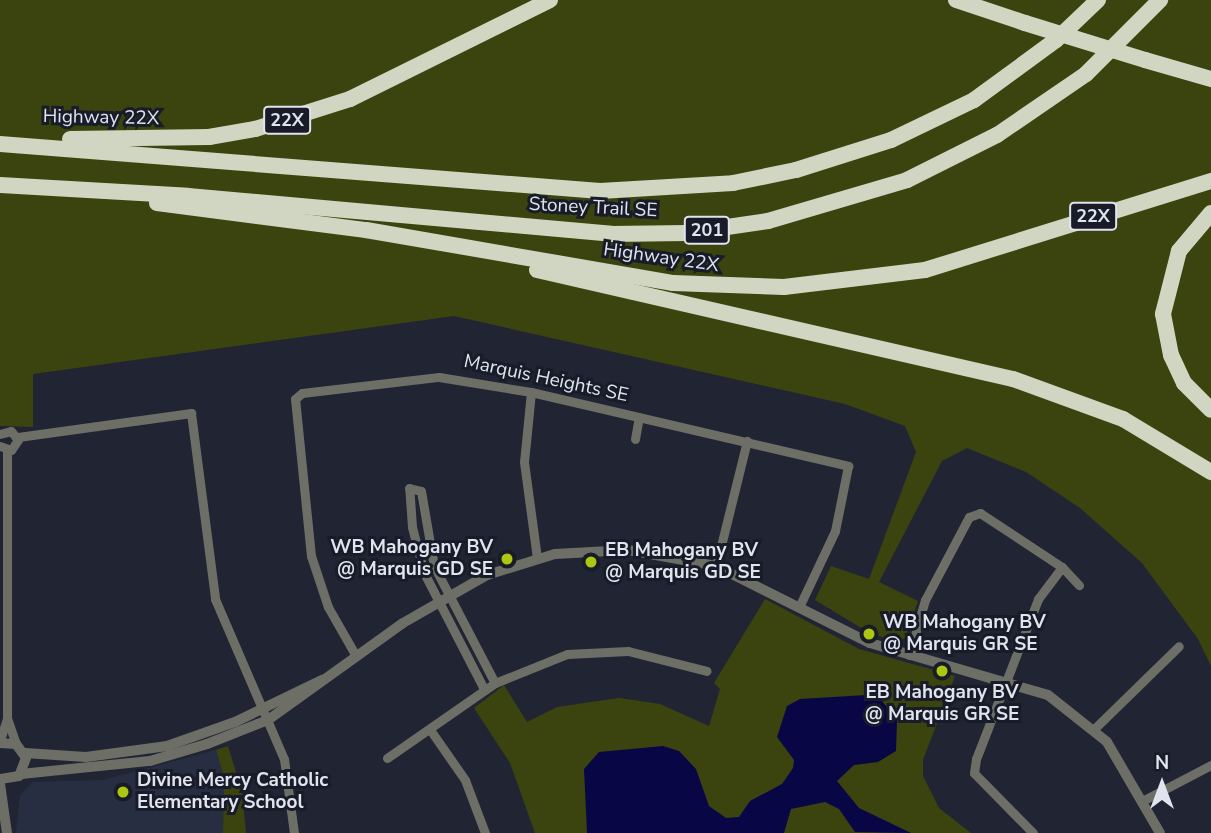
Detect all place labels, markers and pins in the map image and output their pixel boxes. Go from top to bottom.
place label: WB Mahogany BV @ Marquis GD SE [330,537,493,581]
place label: EB Mahogany BV @ Marquis GD SE [605,540,761,584]
marker: WB Mahogany BV @ Marquis GD SE [499,551,515,567]
marker: EB Mahogany BV @ Marquis GD SE [583,554,599,570]
place label: WB Mahogany BV @ Marquis GR SE [883,612,1046,656]
marker: WB Mahogany BV @ Marquis GR SE [861,626,877,642]
marker: EB Mahogany BV @ Marquis GR SE [934,663,950,679]
place label: EB Mahogany BV @ Marquis GR SE [865,682,1019,726]
place label: Divine Mercy Catholic Elementary School [137,770,328,814]
marker: Divine Mercy Catholic Elementary School [115,784,131,800]

